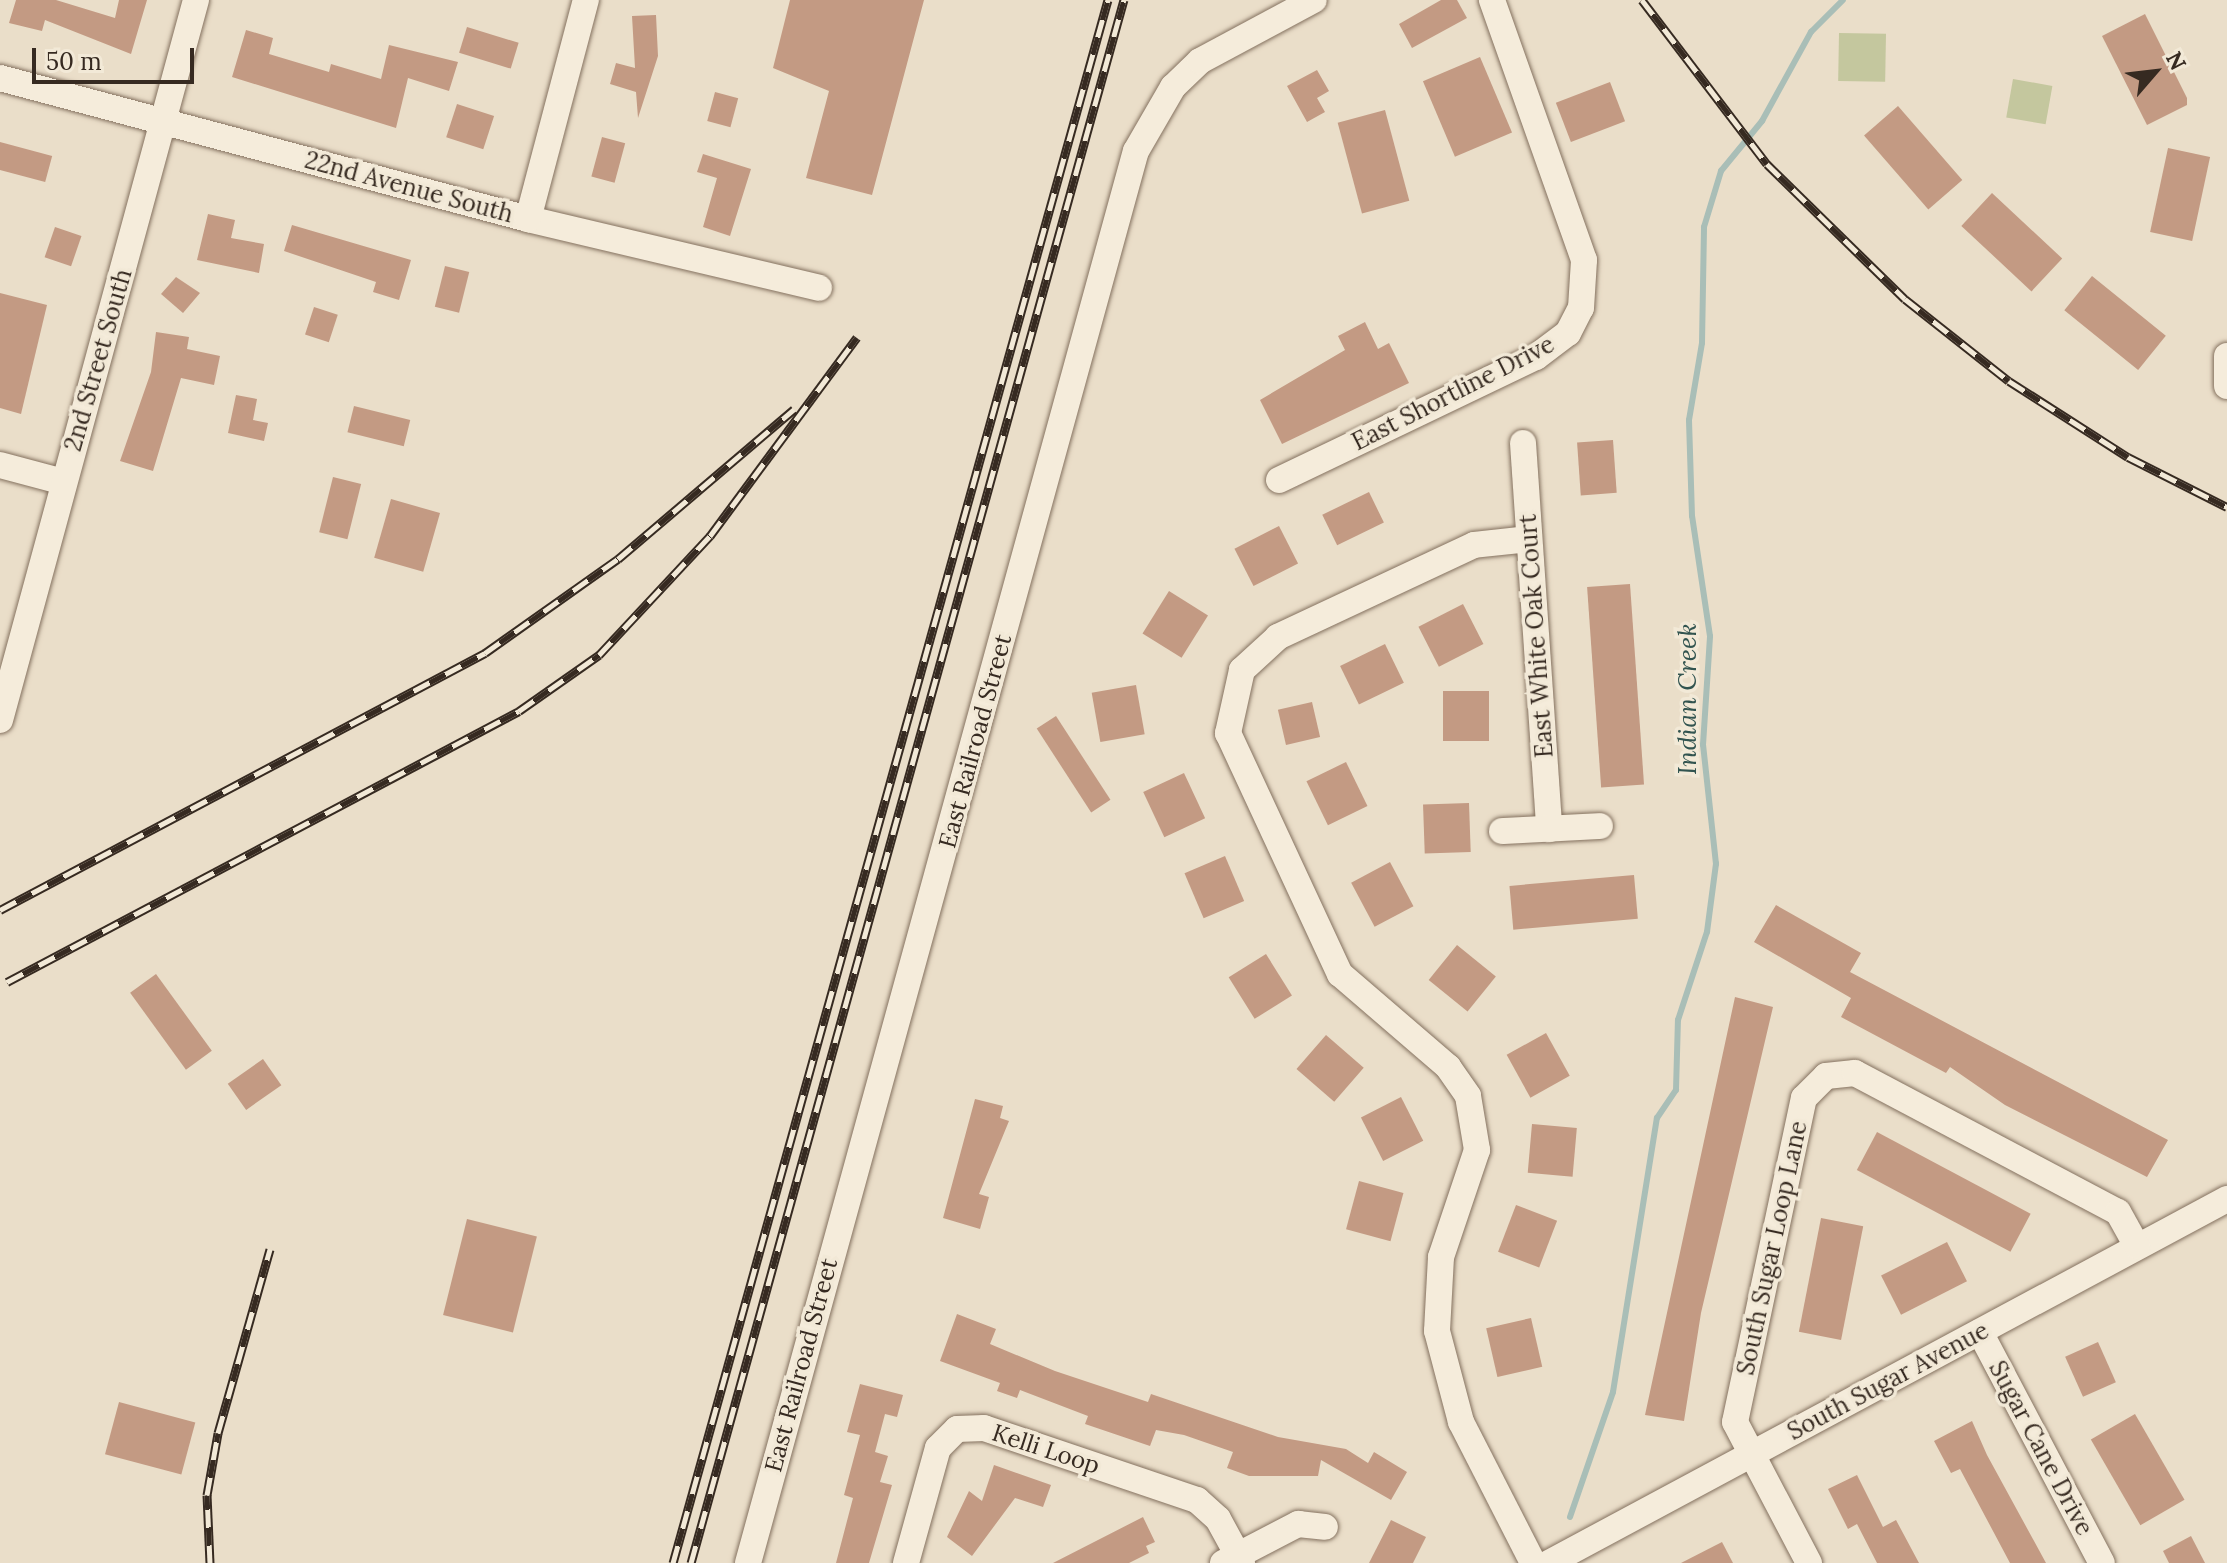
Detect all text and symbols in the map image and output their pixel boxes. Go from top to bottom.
scale bar [36,32,198,82]
north arrow [2115,32,2195,112]
text: 50 m [46,46,102,77]
text: N [2160,47,2193,75]
street label: 22nd Avenue South [302,145,516,229]
street label: 2nd Street South [58,266,138,454]
street label: East Shortline Drive [1347,330,1559,456]
street label: East White Oak Court [1513,513,1559,759]
water label: Indian Creek [1671,623,1703,775]
street label: East Railroad Street [933,631,1017,851]
street label: South Sugar Loop Lane [1731,1118,1813,1378]
street label: East Railroad Street [759,1255,843,1475]
street label: South Sugar Avenue [1783,1316,1993,1446]
street label: Sugar Cane Drive [1983,1356,2099,1540]
street label: Kelli Loop [989,1418,1103,1480]

